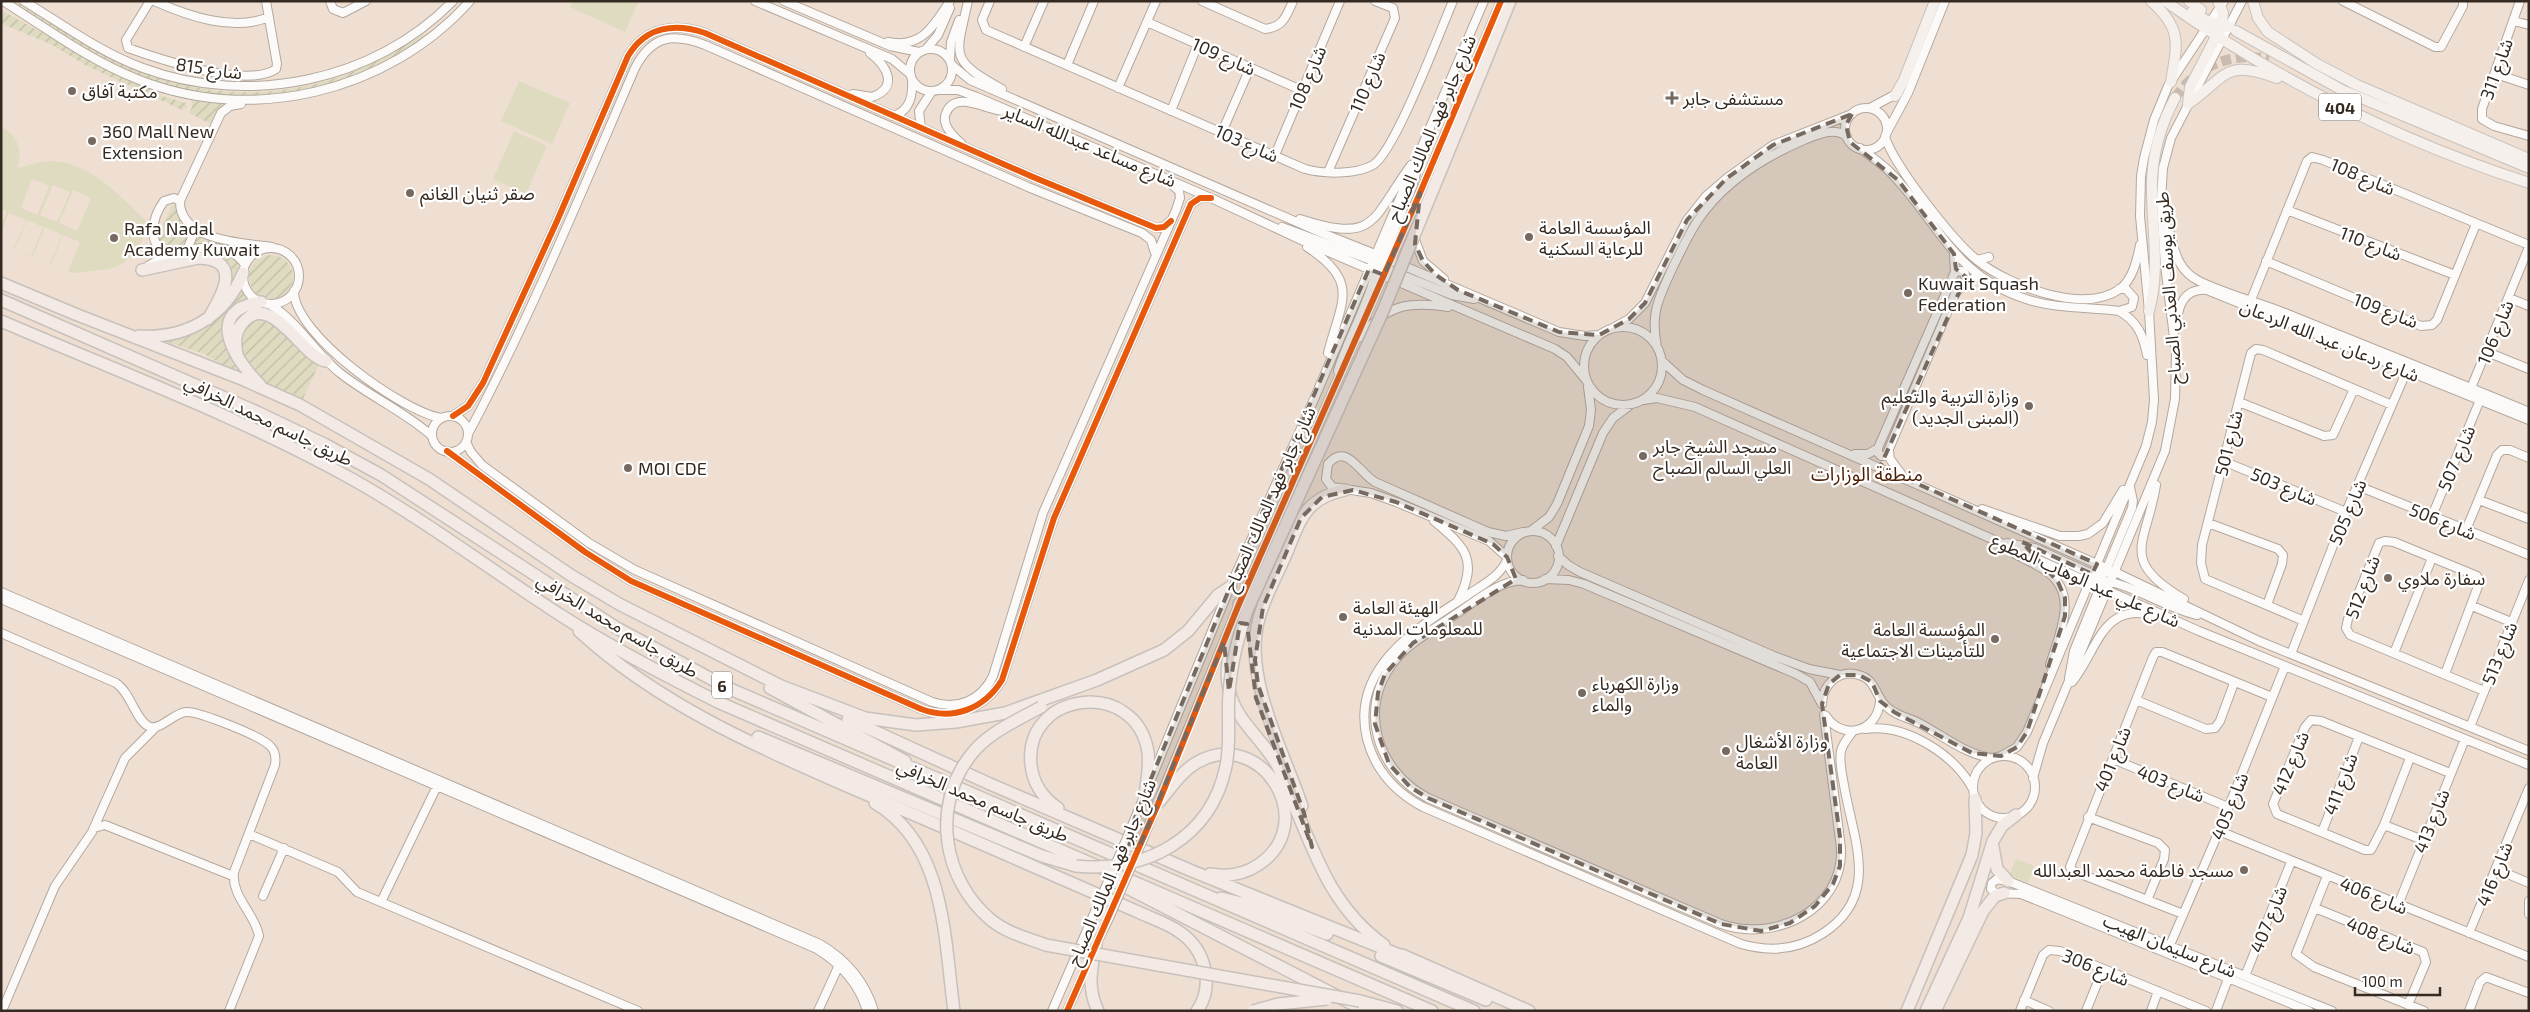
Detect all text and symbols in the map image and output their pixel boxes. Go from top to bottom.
street label: شارع جابر فهد المالك الصباح [1382,31,1484,226]
street label: شارع 109 [1187,32,1259,83]
street label: شارع 311 [2475,35,2521,104]
street label: شارع 108 [1284,42,1334,115]
street label: شارع 110 [1344,48,1393,117]
street label: شارع 815 [174,52,244,88]
place label: مكتبة آفاق [82,80,158,102]
marker: مكتبة آفاق [66,85,78,97]
place label: مستشفى جابر [1682,87,1784,110]
marker: مستشفى جابر [1665,91,1679,105]
road number: 404 [2319,94,2361,120]
street label: شارع مساعد عبدالله الساير [998,98,1180,195]
street label: شارع 103 [1210,119,1282,170]
place label: 360 Mall New Extension [102,120,214,163]
marker: 360 Mall New Extension [86,135,98,147]
street label: شارع 108 [2326,153,2399,203]
place label: صقر ثنيان الغانم [420,182,535,207]
marker: صقر ثنيان الغانم [404,187,416,199]
street label: طريق يوسف العذبي الصباح [2150,191,2189,385]
place label: المؤسسة العامة للرعاية السكنية [1539,216,1651,260]
place label: Rafa Nadal Academy Kuwait [124,217,260,260]
street label: شارع 110 [2336,221,2405,269]
marker: المؤسسة العامة للرعاية السكنية [1523,231,1535,243]
marker: Rafa Nadal Academy Kuwait [108,232,120,244]
place label: Kuwait Squash Federation [1918,272,2039,315]
marker: Kuwait Squash Federation [1902,287,1914,299]
street label: شارع 109 [2349,288,2421,336]
street label: شارع ردعان عبد الله الردعان [2236,294,2423,390]
street label: شارع 106 [2472,297,2522,369]
street label: طريق جاسم محمد الخرافي [180,370,357,473]
place label: وزارة التربية والتعليم (المبنى الجديد) [1881,385,2019,429]
marker: وزارة التربية والتعليم (المبنى الجديد) [2023,400,2035,412]
street label: شارع جابر فهد المالك الصباح [1218,403,1323,597]
street label: شارع 501 [2209,408,2251,479]
street label: شارع 507 [2432,422,2483,496]
place label: مسجد الشيخ جابر العلي السالم الصباح [1652,435,1791,481]
marker: مسجد الشيخ جابر العلي السالم الصباح [1637,450,1649,462]
place label: MOI CDE [638,457,707,479]
marker: MOI CDE [622,462,634,474]
district label: منطقة الوزارات [1811,462,1923,486]
street label: شارع 503 [2246,462,2320,513]
street label: شارع 505 [2323,476,2374,550]
street label: شارع 506 [2405,498,2480,548]
street label: شارع علي عبد الوهاب المطوع [1987,528,2184,635]
street label: شارع 512 [2340,552,2388,623]
place label: سفارة ملاوي [2398,567,2485,592]
street label: طريق جاسم محمد الخرافي [532,568,703,685]
marker: سفارة ملاوي [2382,572,2394,584]
place label: الهيئة العامة للمعلومات المدنية [1353,596,1483,640]
marker: الهيئة العامة للمعلومات المدنية [1337,611,1349,623]
place label: المؤسسة العامة للتأمينات الاجتماعية [1841,618,1985,661]
street label: شارع 513 [2476,618,2525,689]
marker: المؤسسة العامة للتأمينات الاجتماعية [1989,633,2001,645]
road number: 6 [712,672,732,698]
place label: وزارة الكهرباء والماء [1592,672,1679,715]
marker: وزارة الكهرباء والماء [1576,687,1588,699]
street label: شارع 401 [2089,723,2139,796]
street label: شارع 412 [2267,728,2317,800]
place label: وزارة الأشغال العامة [1736,730,1828,773]
marker: وزارة الأشغال العامة [1720,745,1732,757]
street label: شارع 411 [2318,750,2366,819]
street label: طريق جاسم محمد الخرافي [893,754,1072,849]
street label: شارع 403 [2132,759,2208,810]
street label: شارع 405 [2206,769,2256,844]
street label: شارع جابر فهد المالك الصباح [1062,775,1164,970]
street label: شارع 413 [2408,786,2458,858]
street label: شارع 416 [2471,839,2521,911]
place label: مسجد فاطمة محمد العبدالله [2033,859,2234,881]
marker: مسجد فاطمة محمد العبدالله [2238,864,2250,876]
street label: شارع 406 [2335,871,2411,922]
street label: شارع 407 [2245,882,2295,957]
street label: شارع سليمان الهيب [2099,908,2240,985]
street label: شارع 408 [2342,911,2418,962]
street label: شارع 306 [2058,944,2133,994]
scale bar [2355,964,2440,996]
text: 100 m [2362,972,2403,990]

